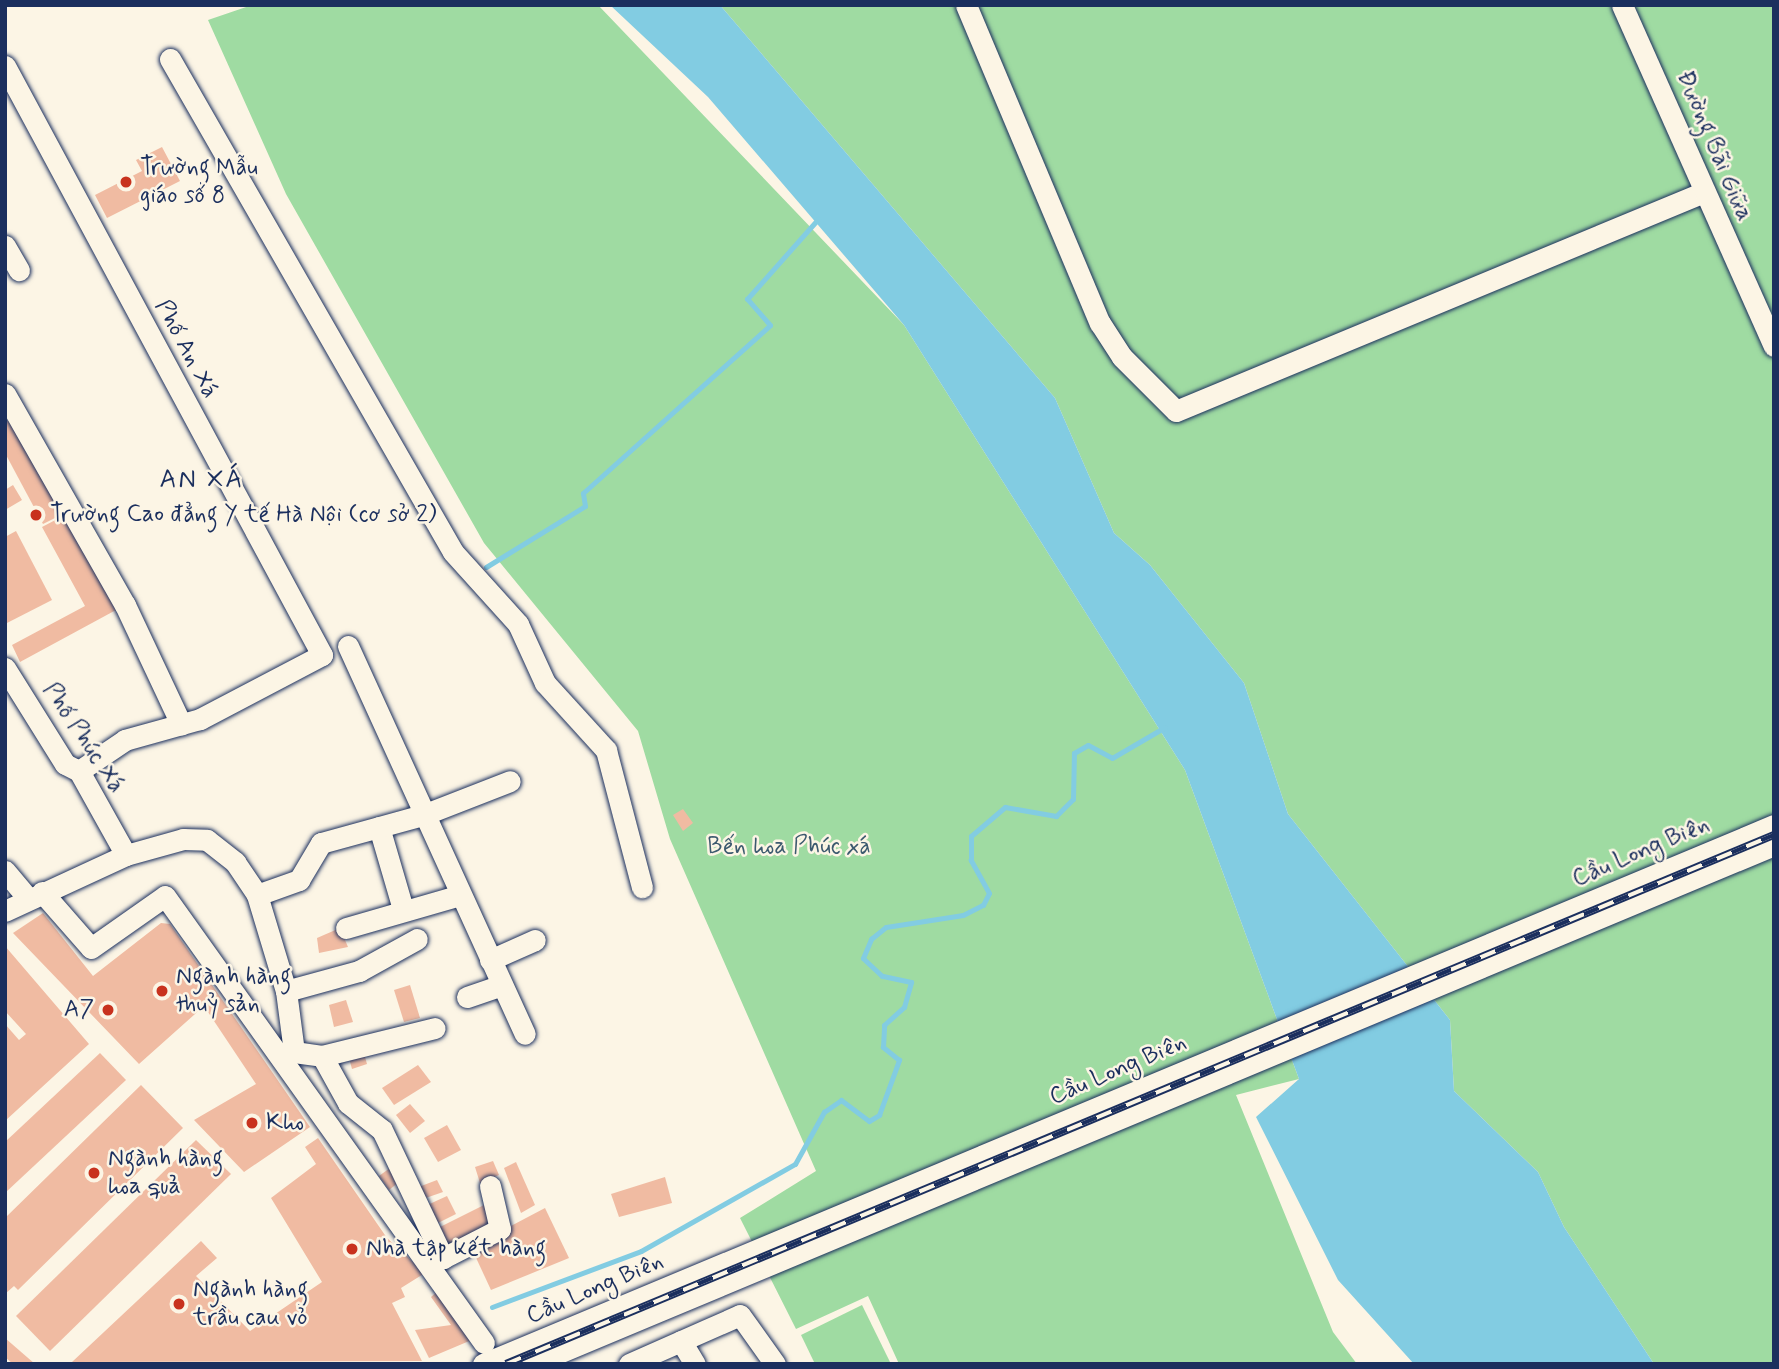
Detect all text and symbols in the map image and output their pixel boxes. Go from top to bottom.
street label: Đường Bãi Giữa [1670,67,1758,225]
place label: Trường Mẫu giáo số 8 [140,154,259,210]
marker: Trường Mẫu giáo số 8 [118,174,134,190]
street label: Phố An Xá [149,296,223,402]
district label: AN XÁ [160,465,244,497]
place label: Trường Cao đẳng Y tế Hà Nội (cơ sở 2) [50,501,440,529]
marker: Trường Cao đẳng Y tế Hà Nội (cơ sở 2) [28,507,44,523]
street label: Phố Phúc Xá [36,678,130,798]
street label: Cầu Long Biên [1568,810,1714,894]
park label: Bến hoa Phúc xá [707,833,871,861]
place label: Ngành hàng thuỷ sản [176,963,292,1019]
marker: Ngành hàng thuỷ sản [154,983,170,999]
place label: A7 [64,996,94,1024]
marker: A7 [100,1002,116,1018]
street label: Cầu Long Biên [1045,1028,1191,1112]
place label: Kho [266,1109,304,1137]
marker: Kho [244,1115,260,1131]
place label: Ngành hàng hoa quả [108,1145,224,1201]
marker: Ngành hàng hoa quả [86,1165,102,1181]
place label: Nhà tập kết hàng [366,1235,544,1263]
marker: Nhà tập kết hàng [344,1241,360,1257]
street label: Cầu Long Biên [522,1247,668,1331]
place label: Ngành hàng trầu cau vỏ [193,1276,309,1332]
marker: Ngành hàng trầu cau vỏ [171,1296,187,1312]

